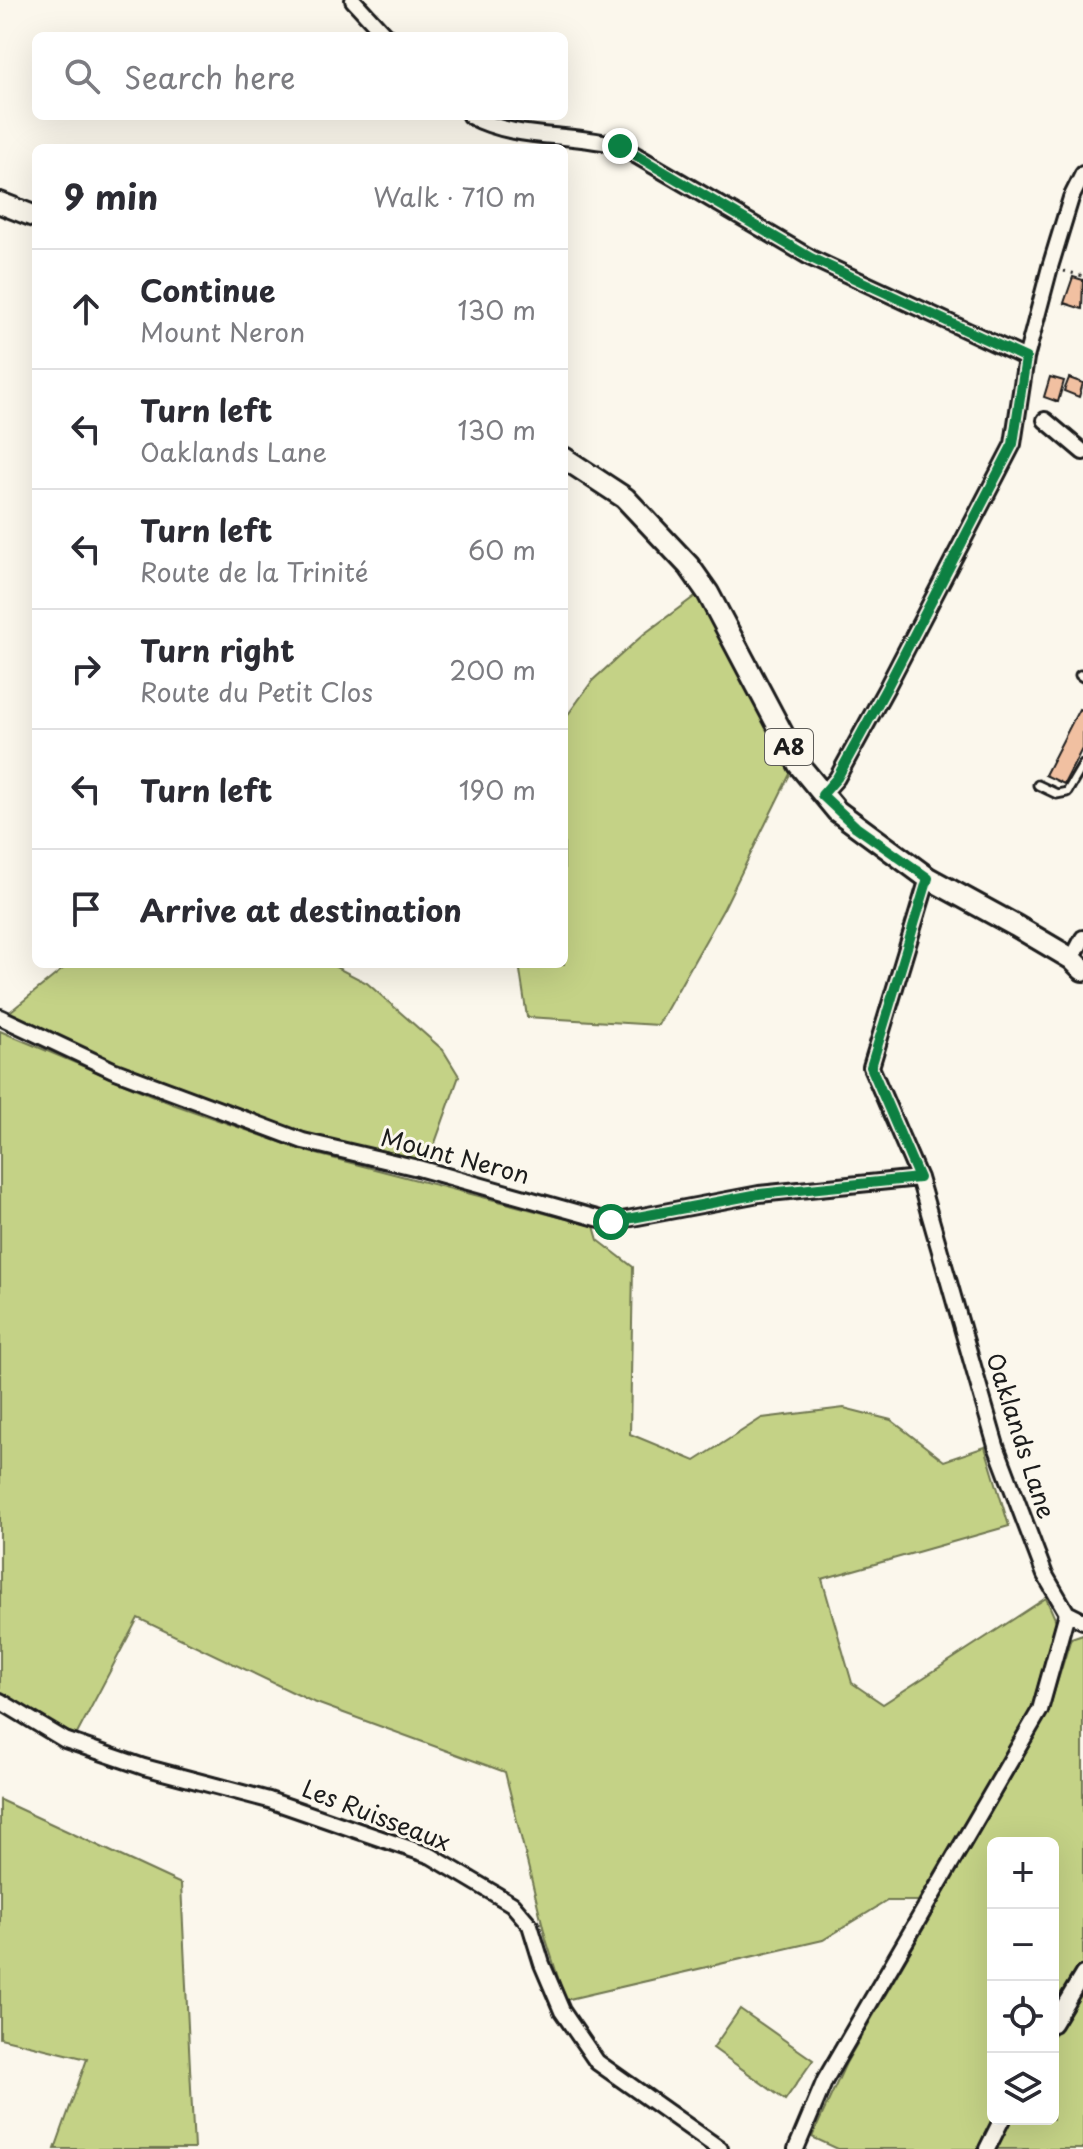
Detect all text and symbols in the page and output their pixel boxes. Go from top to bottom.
search box [32,32,568,120]
icon: search [60,54,104,98]
text: Search here [124,54,296,99]
route end [602,128,638,164]
text: 9 min [64,170,158,222]
text: Walk · 710 m [373,177,536,216]
text: Continue [140,267,275,312]
icon: ahead [64,287,108,331]
text: 130 m [457,290,536,329]
text: Mount Neron [140,312,305,351]
text: Turn left [140,387,272,432]
icon: left [64,407,108,451]
text: 130 m [457,410,536,449]
text: Oaklands Lane [140,432,327,471]
text: Turn left [140,507,272,552]
icon: left [64,527,108,571]
text: 60 m [468,530,536,569]
text: Route de la Trinité [140,552,368,591]
text: Turn right [140,627,295,672]
icon: right [64,647,108,691]
text: 200 m [449,650,536,689]
text: Route du Petit Clos [140,672,373,711]
road number: A8 [765,729,813,765]
icon: left [64,767,108,811]
text: Turn left [140,767,272,812]
text: 190 m [459,770,536,809]
icon: arrive [64,887,108,931]
text: Arrive at destination [140,887,462,932]
street label: Mount Neron [377,1118,534,1192]
route start [593,1204,629,1240]
street label: Oaklands Lane [978,1348,1066,1523]
street label: Les Ruisseaux [297,1769,456,1859]
map controls [987,1837,1059,2125]
button: + [987,1837,1059,1909]
button: − [987,1909,1059,1981]
button: locate [987,1981,1059,2053]
button: layers [987,2053,1059,2125]

